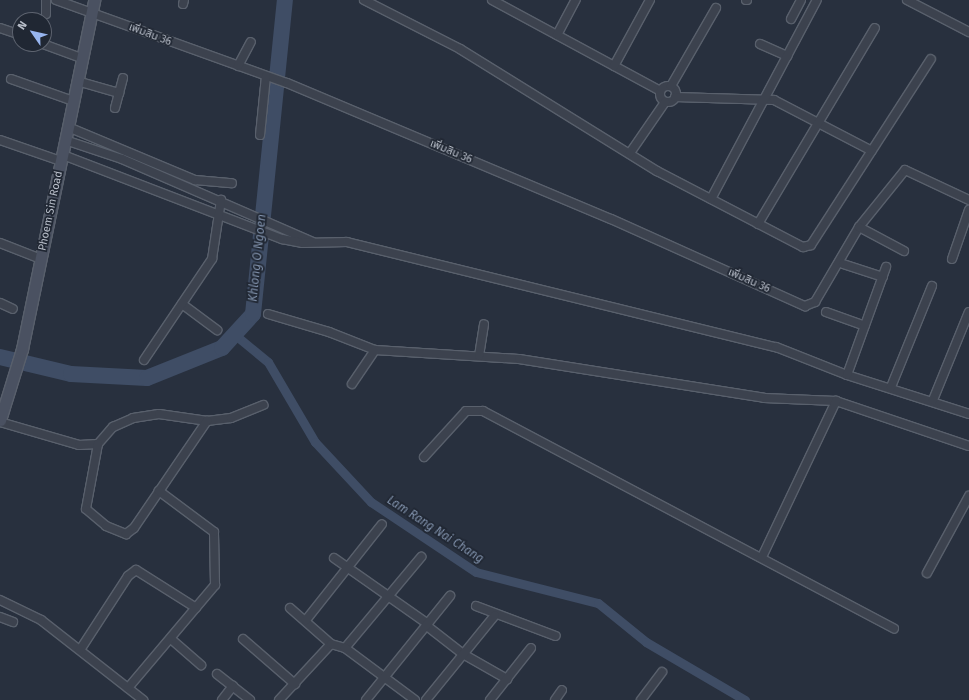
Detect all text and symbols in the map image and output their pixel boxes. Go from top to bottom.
north arrow [12,12,52,52]
text: N [15,19,30,32]
street label: เพิ่มสิน 36 [127,21,173,49]
street label: เพิ่มสิน 36 [428,137,474,167]
street label: Phoem Sin Road [36,170,66,252]
water label: Khlong O Ngoen [246,214,270,302]
street label: เพิ่มสิน 36 [726,266,772,296]
water label: Lam Rang Nai Chang [384,493,486,567]

